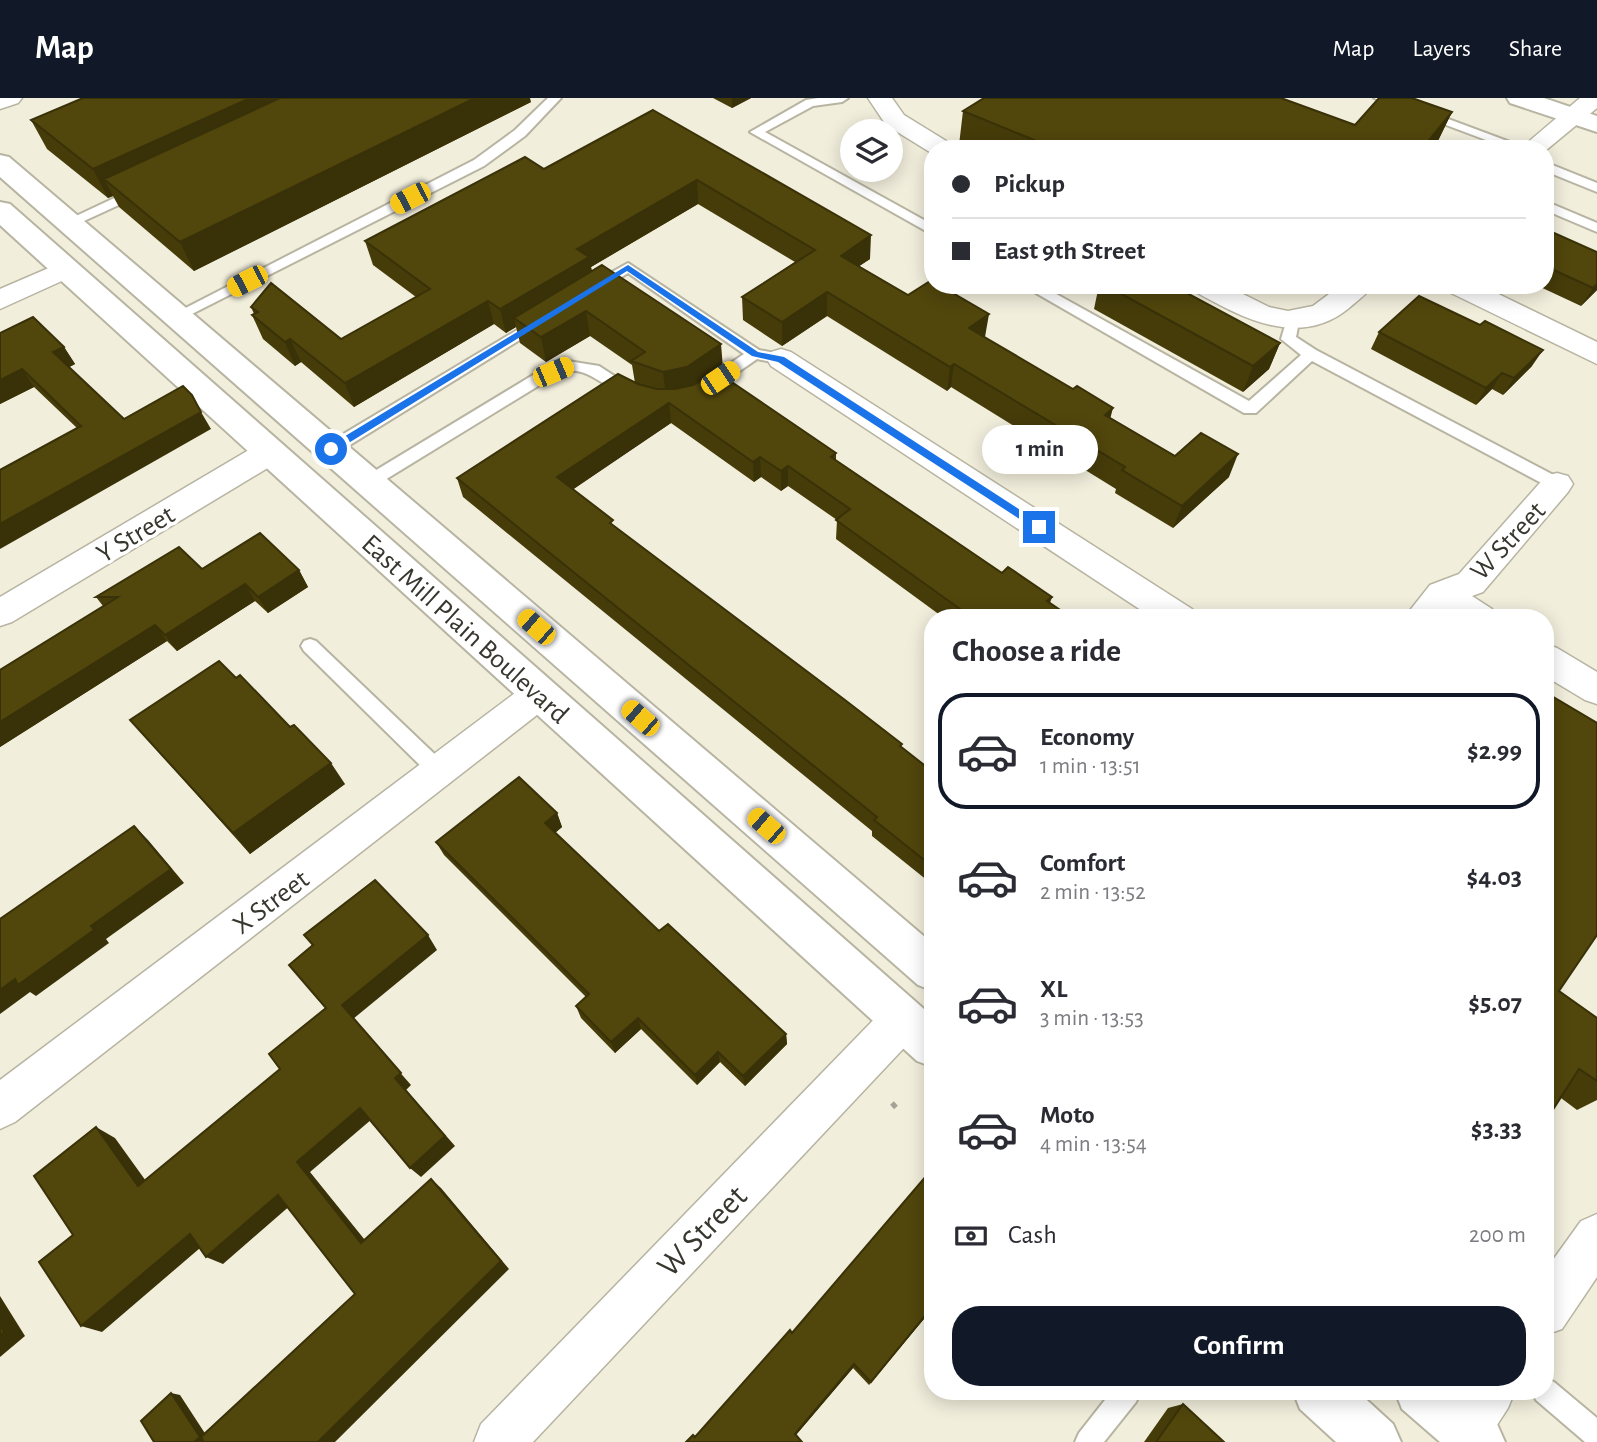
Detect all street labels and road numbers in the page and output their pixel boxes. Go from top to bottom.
street label: W Street [1466,497,1551,586]
street label: Y Street [92,501,180,569]
street label: East Mill Plain Boulevard [356,530,573,729]
street label: X Street [228,865,314,940]
street label: W Street [652,1179,754,1284]

